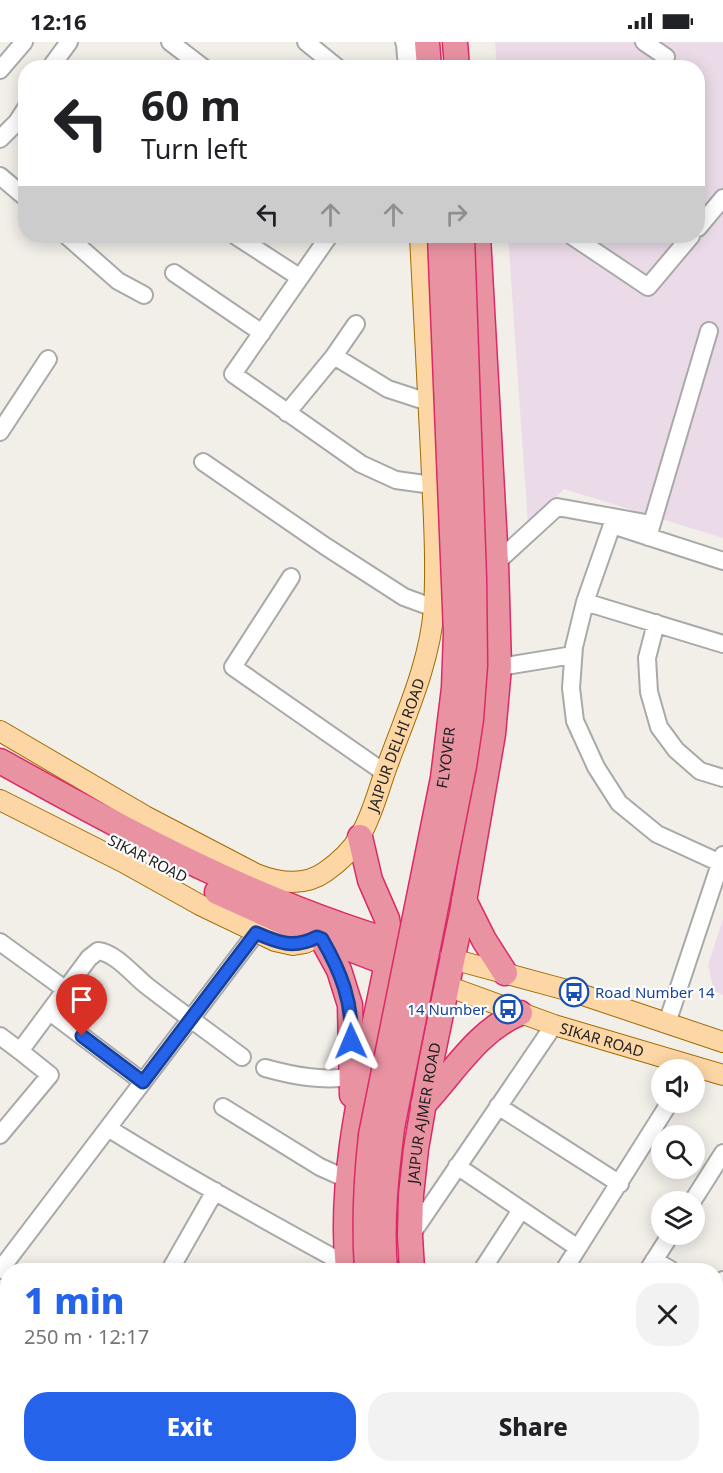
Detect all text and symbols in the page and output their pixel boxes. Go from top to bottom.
text: 12:16 [30,6,87,36]
text: 60 m [141,76,241,133]
icon: left [42,84,120,162]
text: Turn left [141,130,247,167]
icon: left [251,198,284,231]
icon: ahead [314,198,347,231]
icon: ahead [377,198,410,231]
icon: right [440,198,473,231]
street label: JAIPUR DELHI ROAD [362,675,429,816]
street label: FLYOVER [431,725,459,790]
street label: SIKAR ROAD [105,829,191,887]
pin [56,974,107,1036]
bus stop icon: Road Number 14 [558,976,590,1008]
place label: Road Number 14 [595,982,715,1002]
icon: arrive [65,983,98,1016]
bus stop icon: 14 Number [492,993,524,1025]
place label: 14 Number [407,999,487,1019]
position arrow [319,1009,383,1073]
street label: SIKAR ROAD [558,1017,647,1061]
street label: JAIPUR AJMER ROAD [402,1040,445,1187]
map controls [651,1059,705,1245]
button: sound [651,1059,705,1113]
button: search [651,1125,705,1179]
button: layers [651,1191,705,1245]
text: 1 min [24,1276,125,1325]
button: close [636,1283,699,1346]
text: 250 m · 12:17 [24,1323,149,1350]
button: Exit [24,1392,356,1461]
button: Share [368,1392,699,1461]

